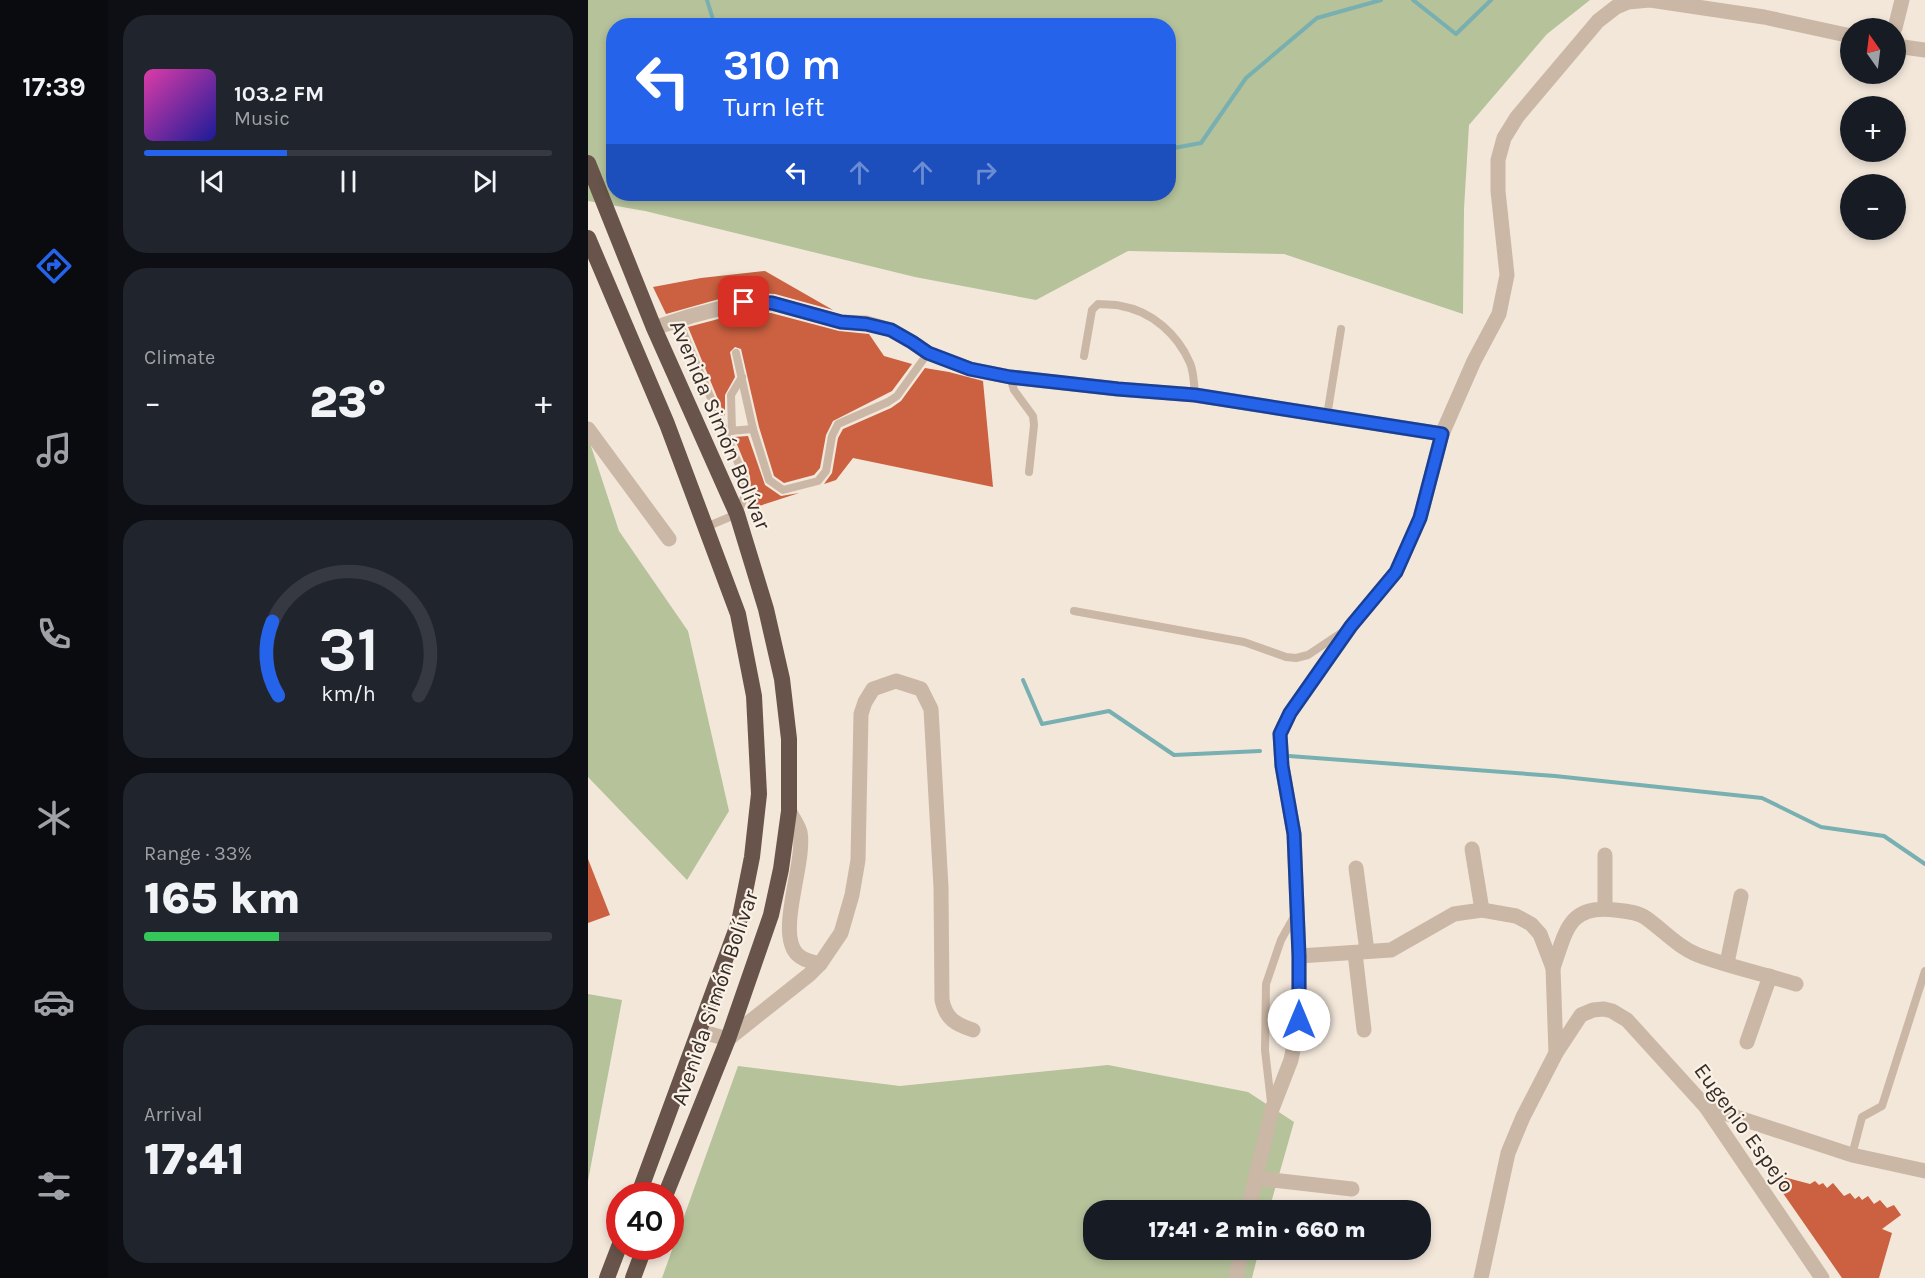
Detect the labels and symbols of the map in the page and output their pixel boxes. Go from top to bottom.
north arrow [1840,18,1906,84]
pin [718,276,769,327]
street label: Avenida Simón Bolívar [664,316,776,534]
street label: Avenida Simón Bolívar [666,887,764,1109]
position arrow [1267,988,1331,1052]
street label: Eugenio Espejo [1688,1058,1800,1198]
speed limit sign: 40 [606,1182,684,1260]

